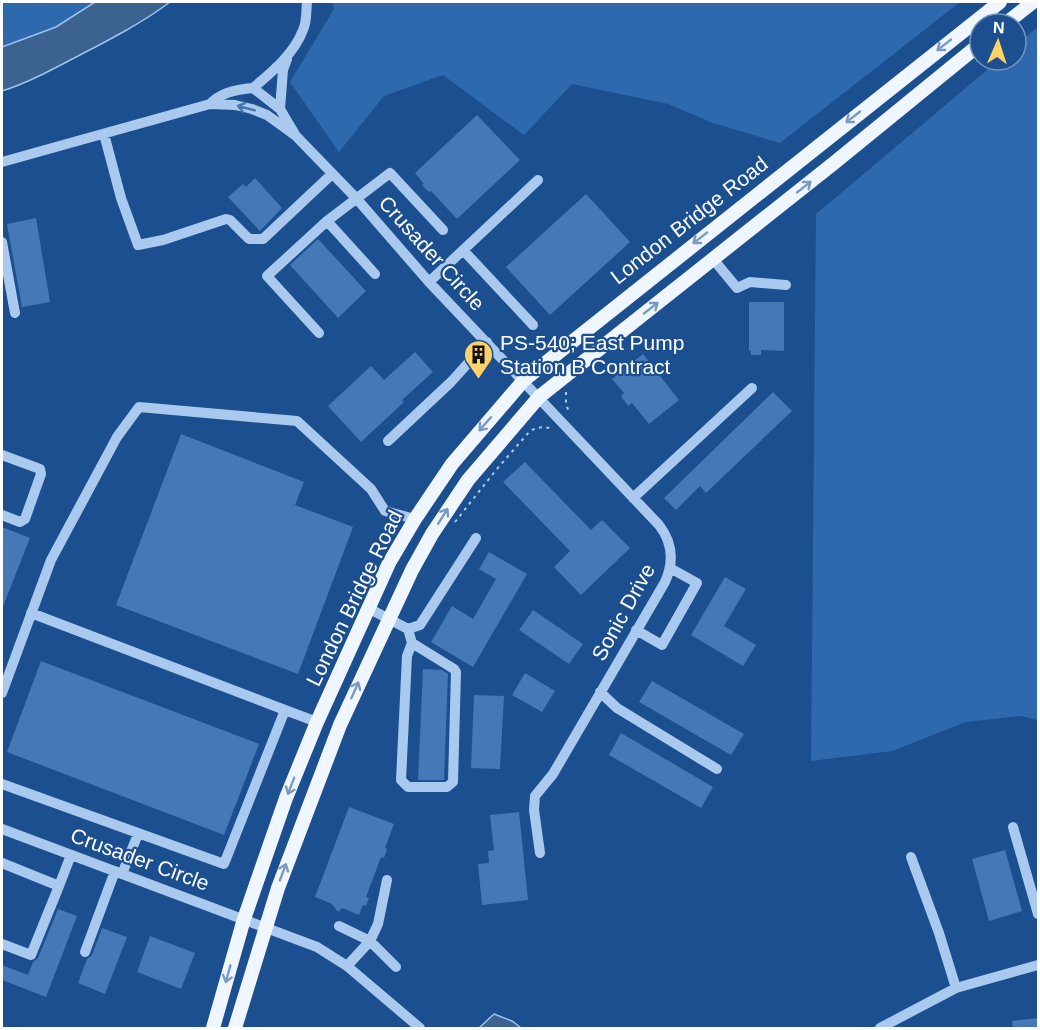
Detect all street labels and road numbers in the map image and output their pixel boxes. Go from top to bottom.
street label: London Bridge Road [606,152,772,288]
street label: Crusader Circle [375,191,489,315]
street label: London Bridge Road [301,506,407,690]
street label: Sonic Drive [587,559,659,665]
street label: Crusader Circle [68,823,212,895]

